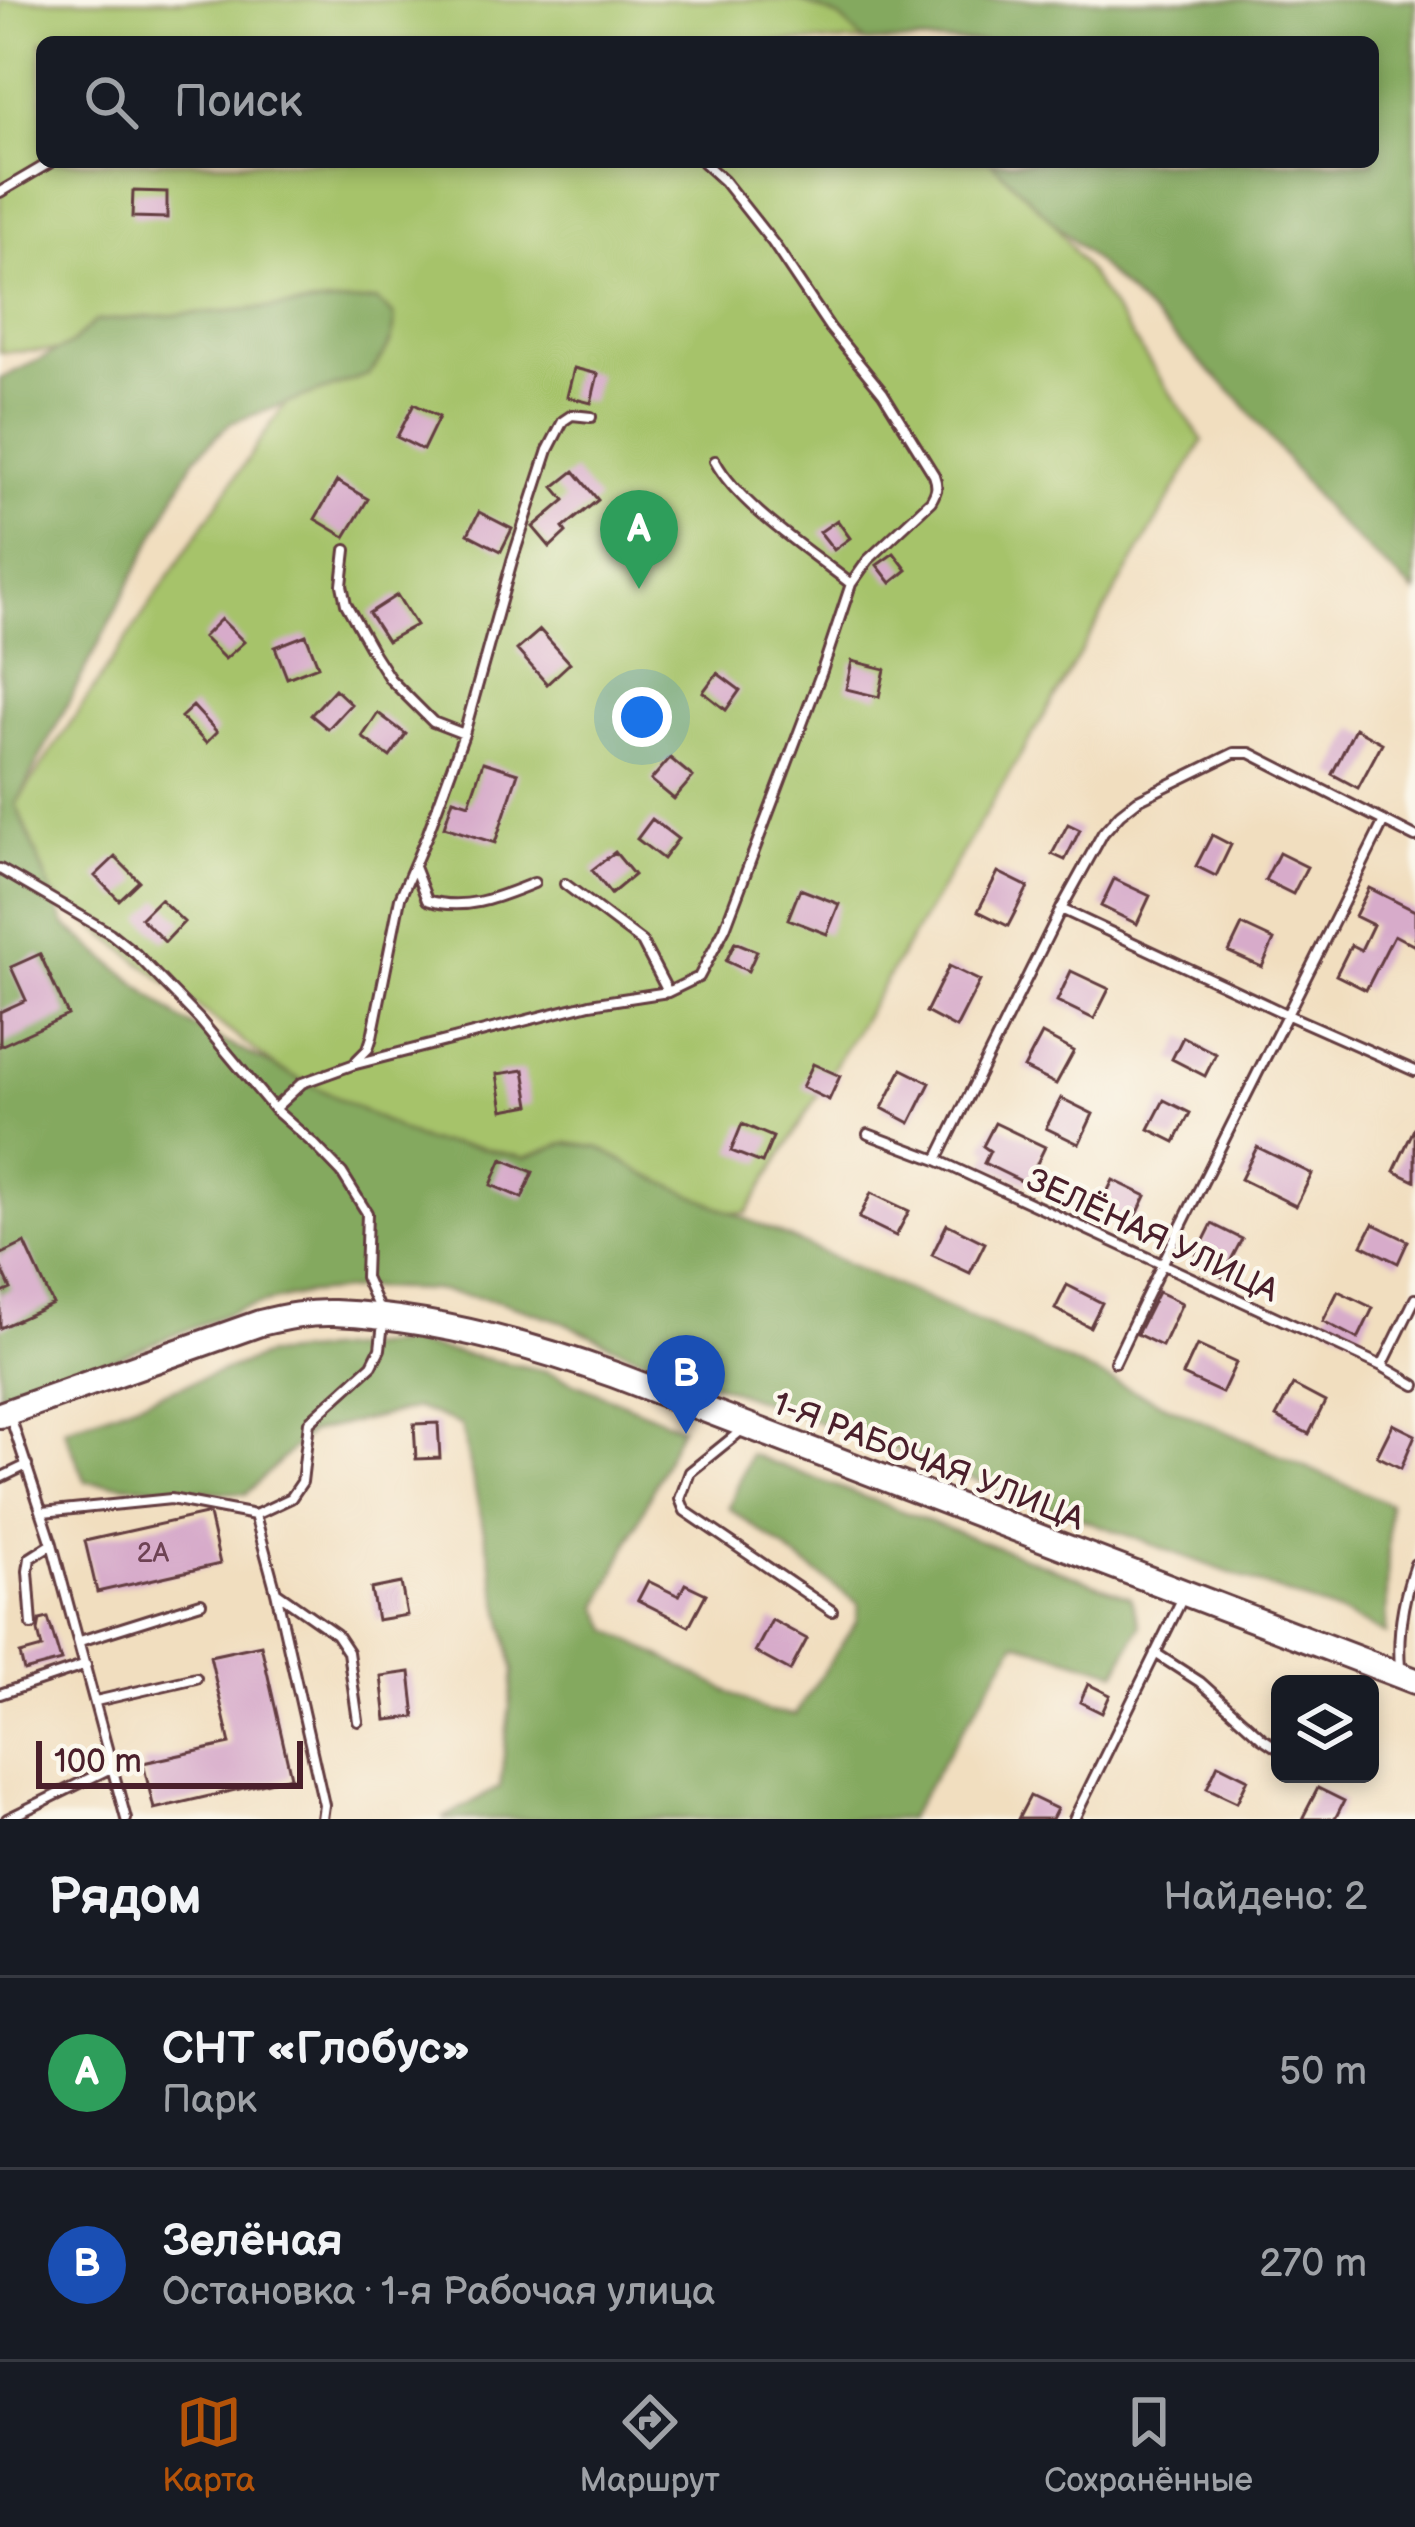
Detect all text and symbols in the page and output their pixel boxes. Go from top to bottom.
search box [36,36,1379,168]
icon: search [78,69,144,135]
text: Поиск [174,75,302,130]
pin: A [600,490,678,589]
your location [612,687,672,747]
street label: ЗЕЛЁНАЯ УЛИЦА [1020,1160,1285,1312]
pin: B [647,1335,725,1434]
street label: 1-Я РАБОЧАЯ УЛИЦА [767,1384,1090,1540]
house number: 2А [137,1538,170,1570]
map controls [1271,1675,1379,1783]
button: layers [1271,1675,1379,1783]
scale bar [36,1735,303,1788]
text: 100 m [54,1742,142,1782]
text: Рядом [48,1867,202,1928]
text: Найдено: 2 [1163,1874,1367,1921]
text: СНТ «Глобус» [162,2022,471,2077]
text: A [75,2049,99,2096]
text: 50 m [1279,2049,1367,2096]
text: Парк [162,2077,257,2124]
text: Зелёная [162,2214,343,2269]
text: B [73,2241,101,2288]
text: 270 m [1259,2241,1367,2288]
text: Остановка · 1-я Рабочая улица [162,2269,715,2316]
tab: Карта [162,2389,255,2501]
tab: Маршрут [580,2389,720,2501]
tab: Сохранённые [1044,2389,1253,2501]

